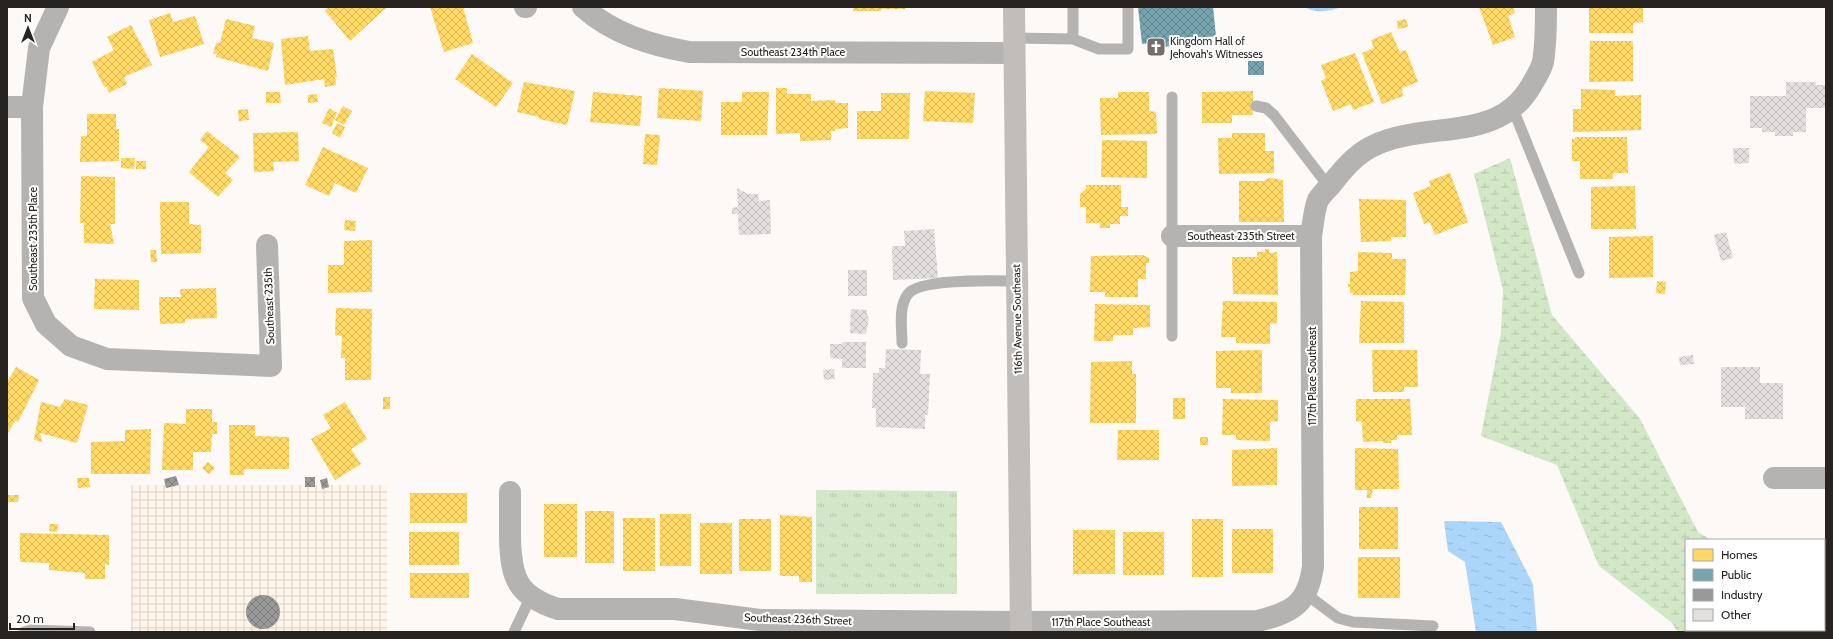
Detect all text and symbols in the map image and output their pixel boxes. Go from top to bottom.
north arrow [8,8,48,48]
text: N [24,11,32,25]
place label: Kingdom Hall of Jehovah's Witnesses [1169,34,1263,61]
church icon: Kingdom Hall of Jehovah's Witnesses [1145,36,1167,58]
street label: Southeast 234th Place [741,45,846,59]
street label: Southeast 235th Place [26,187,40,291]
street label: Southeast 235th Street [1187,229,1295,243]
street label: 116th Avenue Southeast [1009,264,1025,374]
street label: Southeast 235th [261,267,277,345]
street label: 117th Place Southeast [1305,326,1319,426]
legend [1685,539,1825,631]
text: Homes [1721,547,1758,562]
text: Public [1721,567,1752,582]
text: Industry [1721,587,1762,602]
scale bar [10,605,74,631]
text: Other [1721,607,1751,622]
street label: Southeast 236th Street [744,610,852,628]
text: 20 m [16,611,44,626]
street label: 117th Place Southeast [1051,615,1151,629]

